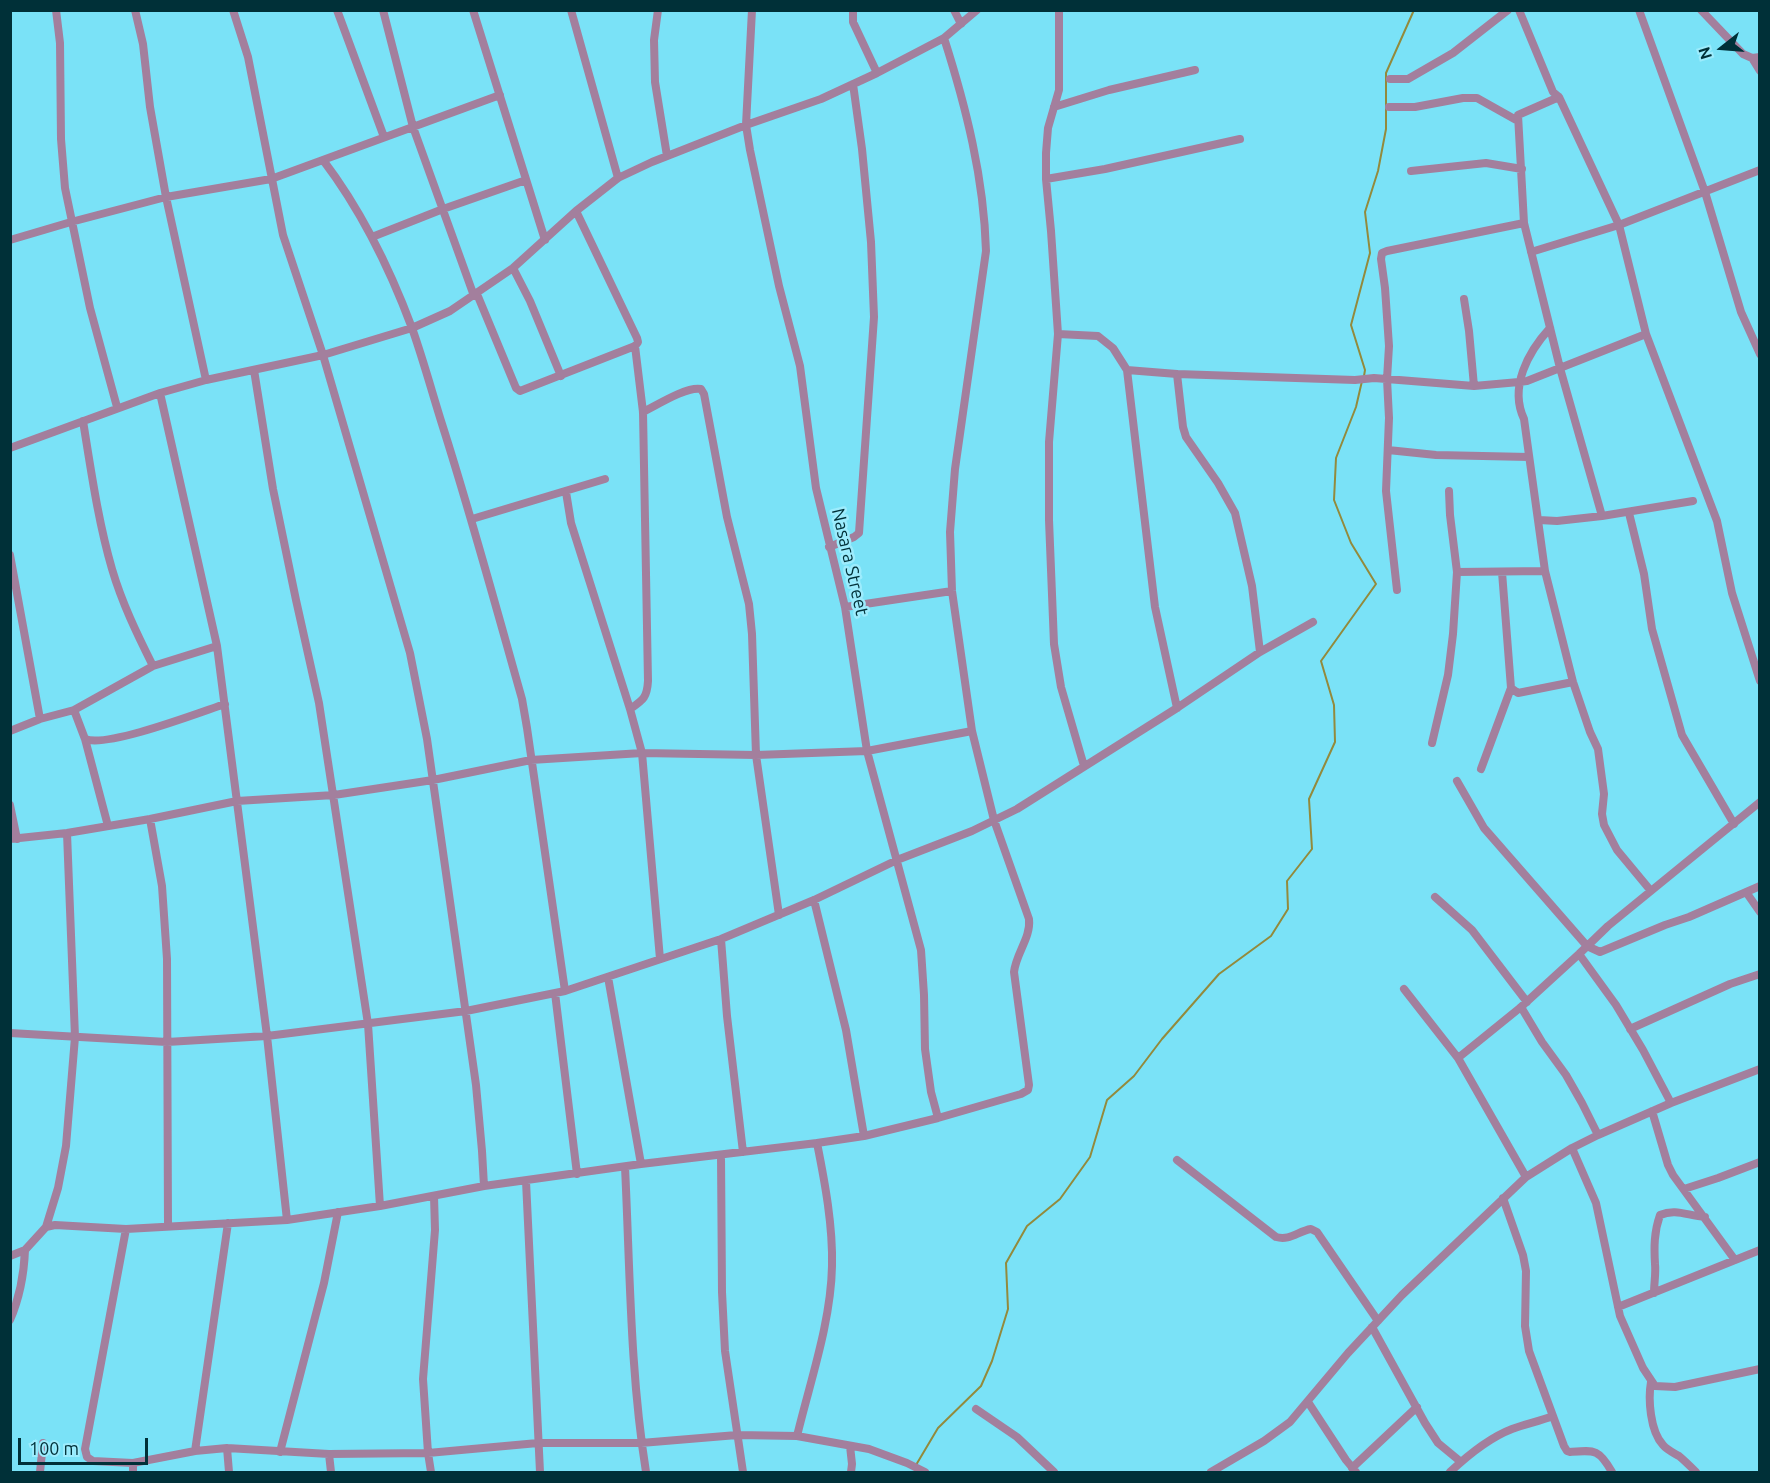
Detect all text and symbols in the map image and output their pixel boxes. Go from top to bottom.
north arrow [1692,18,1752,78]
text: N [1694,45,1715,62]
street label: Nasara Street [827,506,873,618]
scale bar [21,1426,152,1464]
text: 100 m [29,1438,79,1458]

